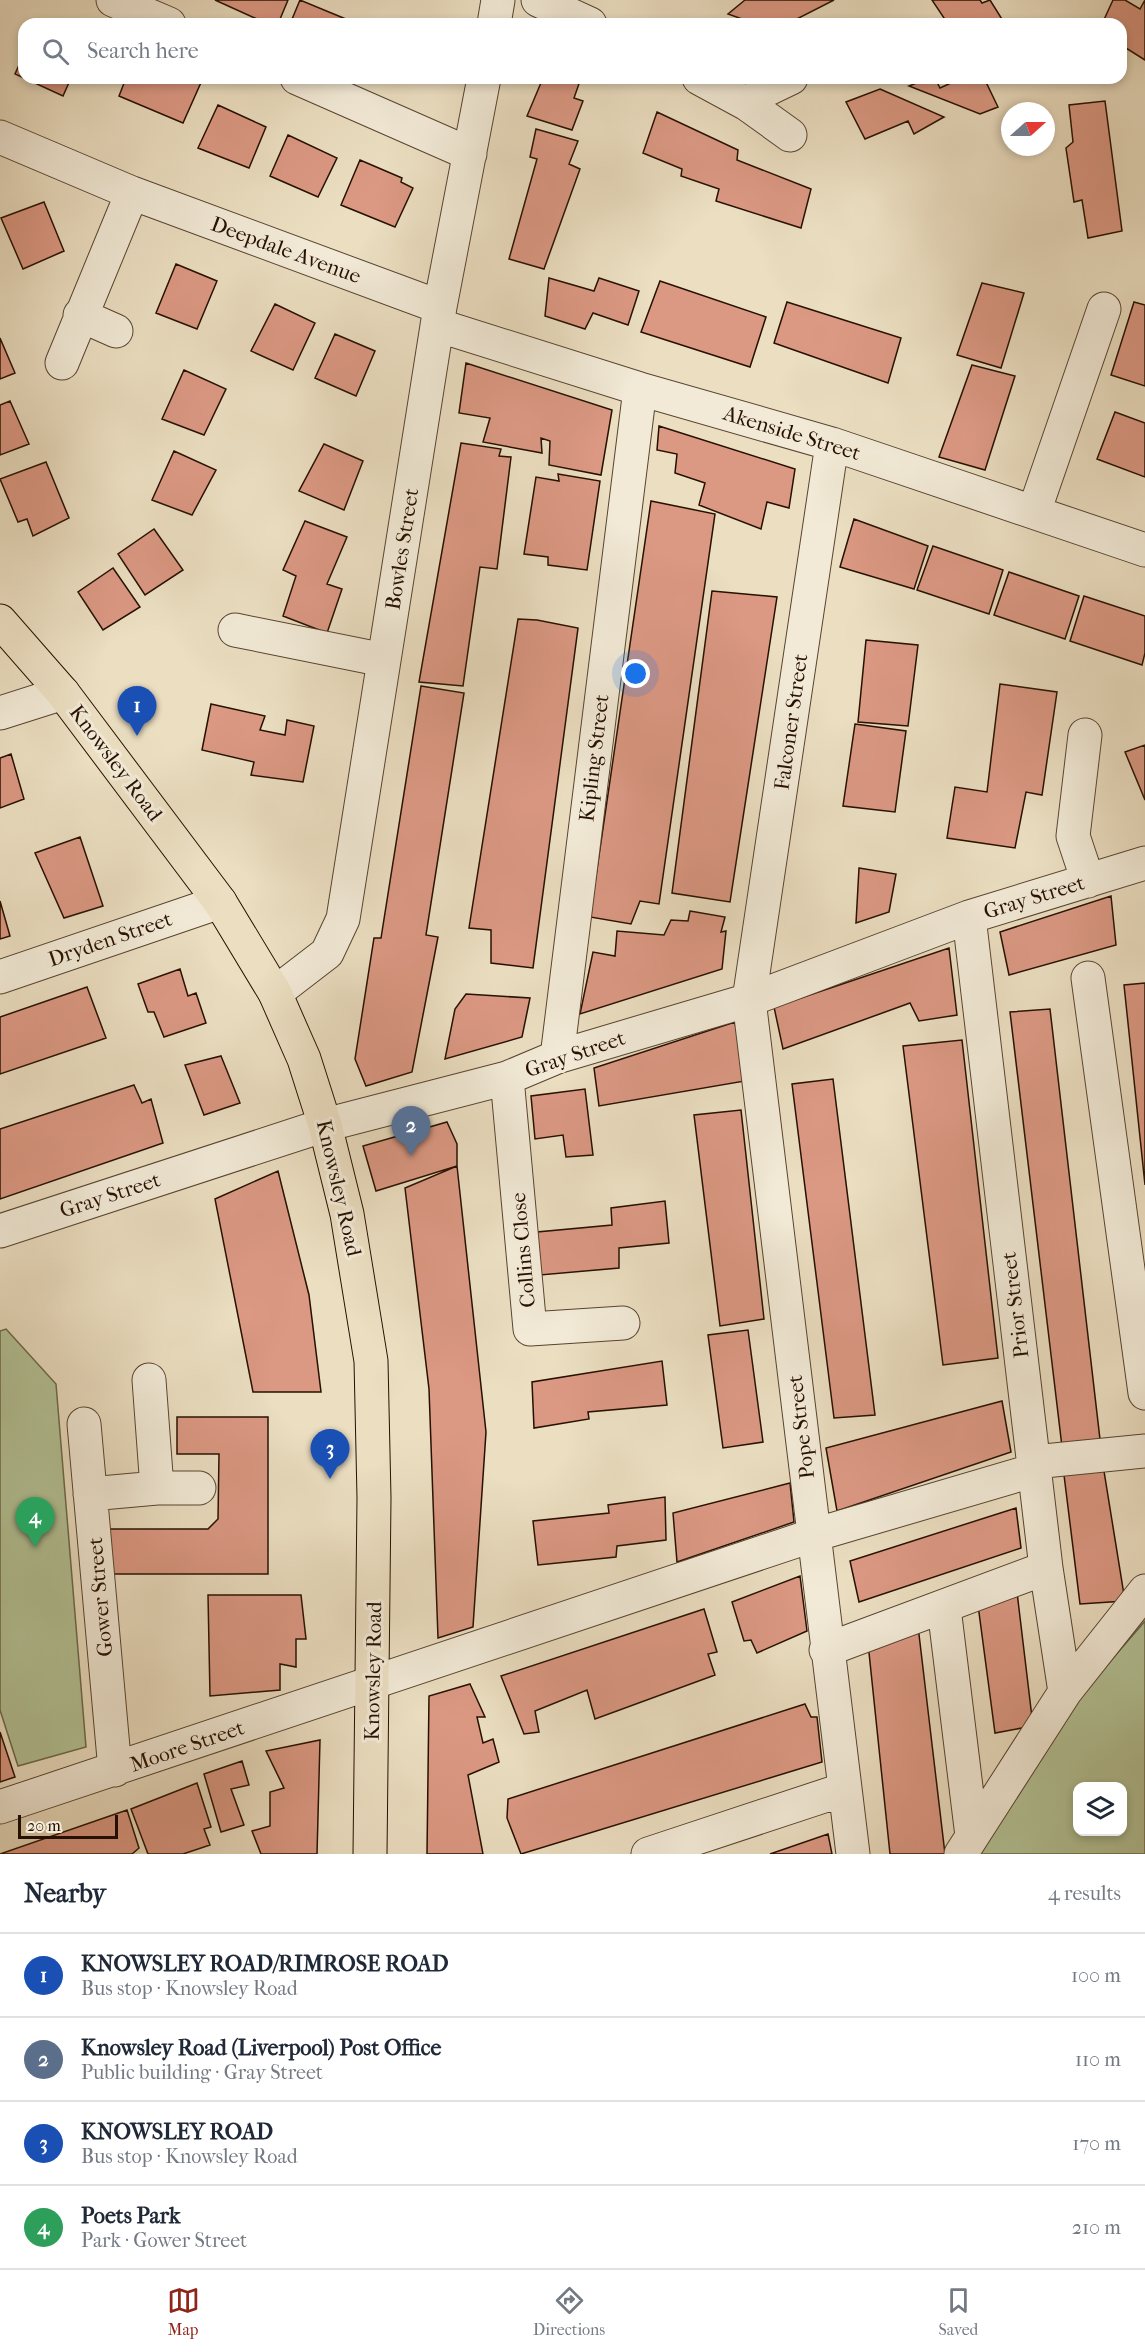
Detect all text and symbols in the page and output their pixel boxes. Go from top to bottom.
search box [18,18,1127,84]
icon: search [39,35,72,68]
text: Search here [87,38,199,64]
north arrow [1001,102,1055,156]
street label: Deepdale Avenue [208,212,364,288]
street label: Akenside Street [720,400,864,465]
street label: Bowles Street [381,486,424,612]
street label: Falconer Street [770,652,813,792]
your location [621,659,650,688]
pin: 1 [118,686,156,736]
street label: Kipling Street [574,693,614,823]
street label: Knowsley Road [65,700,168,826]
street label: Gray Street [981,870,1088,924]
street label: Dryden Street [45,906,176,971]
street label: Gray Street [522,1026,629,1082]
pin: 2 [392,1106,430,1156]
street label: Knowsley Road [312,1118,366,1259]
street label: Gray Street [57,1167,164,1223]
street label: Collins Close [506,1191,540,1309]
street label: Prior Street [997,1250,1033,1360]
street label: Pope Street [783,1373,819,1480]
pin: 3 [310,1430,350,1479]
pin: 4 [15,1498,54,1547]
street label: Gower Street [83,1536,117,1658]
street label: Knowsley Road [360,1601,386,1741]
street label: Moore Street [127,1715,248,1777]
map controls [1073,1782,1127,1836]
button: layers [1073,1782,1127,1836]
scale bar [18,1812,118,1840]
text: 20 m [27,1816,61,1835]
text: Nearby [24,1878,106,1909]
text: 4 results [1048,1882,1121,1905]
text: KNOWSLEY ROAD/RIMROSE ROAD [81,1951,449,1977]
text: 1 [40,1964,47,1987]
text: 100 m [1071,1964,1121,1987]
text: Bus stop · Knowsley Road [81,1977,298,2000]
text: Knowsley Road (Liverpool) Post Office [81,2035,441,2061]
text: 2 [38,2048,49,2071]
text: 110 m [1075,2048,1121,2071]
text: Public building · Gray Street [81,2061,323,2084]
text: KNOWSLEY ROAD [81,2119,273,2145]
text: 3 [39,2132,48,2155]
text: 170 m [1072,2132,1121,2155]
text: Bus stop · Knowsley Road [81,2145,298,2168]
text: Poets Park [81,2203,180,2229]
text: 4 [38,2216,49,2239]
text: 210 m [1072,2216,1121,2239]
text: Park · Gower Street [81,2229,247,2252]
tab: Map [167,2284,200,2339]
tab: Directions [533,2284,605,2339]
tab: Saved [939,2284,978,2339]

